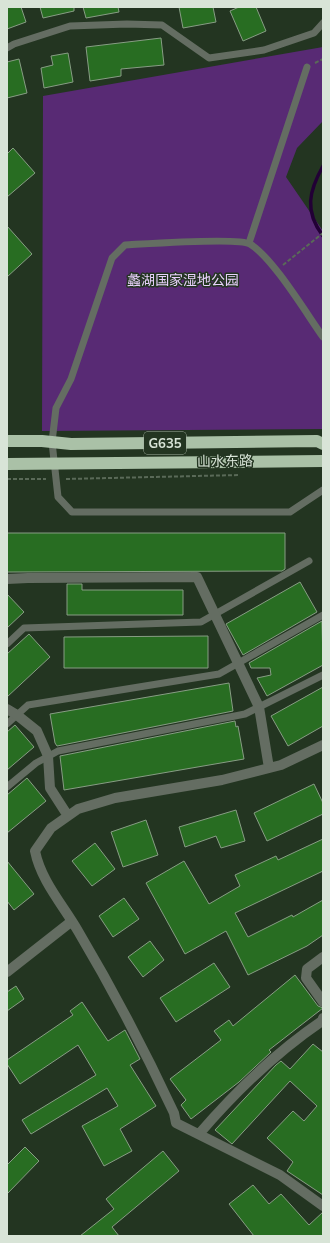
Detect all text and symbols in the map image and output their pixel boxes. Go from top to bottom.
park label: 蠡湖国家湿地公园 [127,271,239,289]
road number: G635 [144,432,186,454]
street label: 山水东路 [197,452,253,470]

